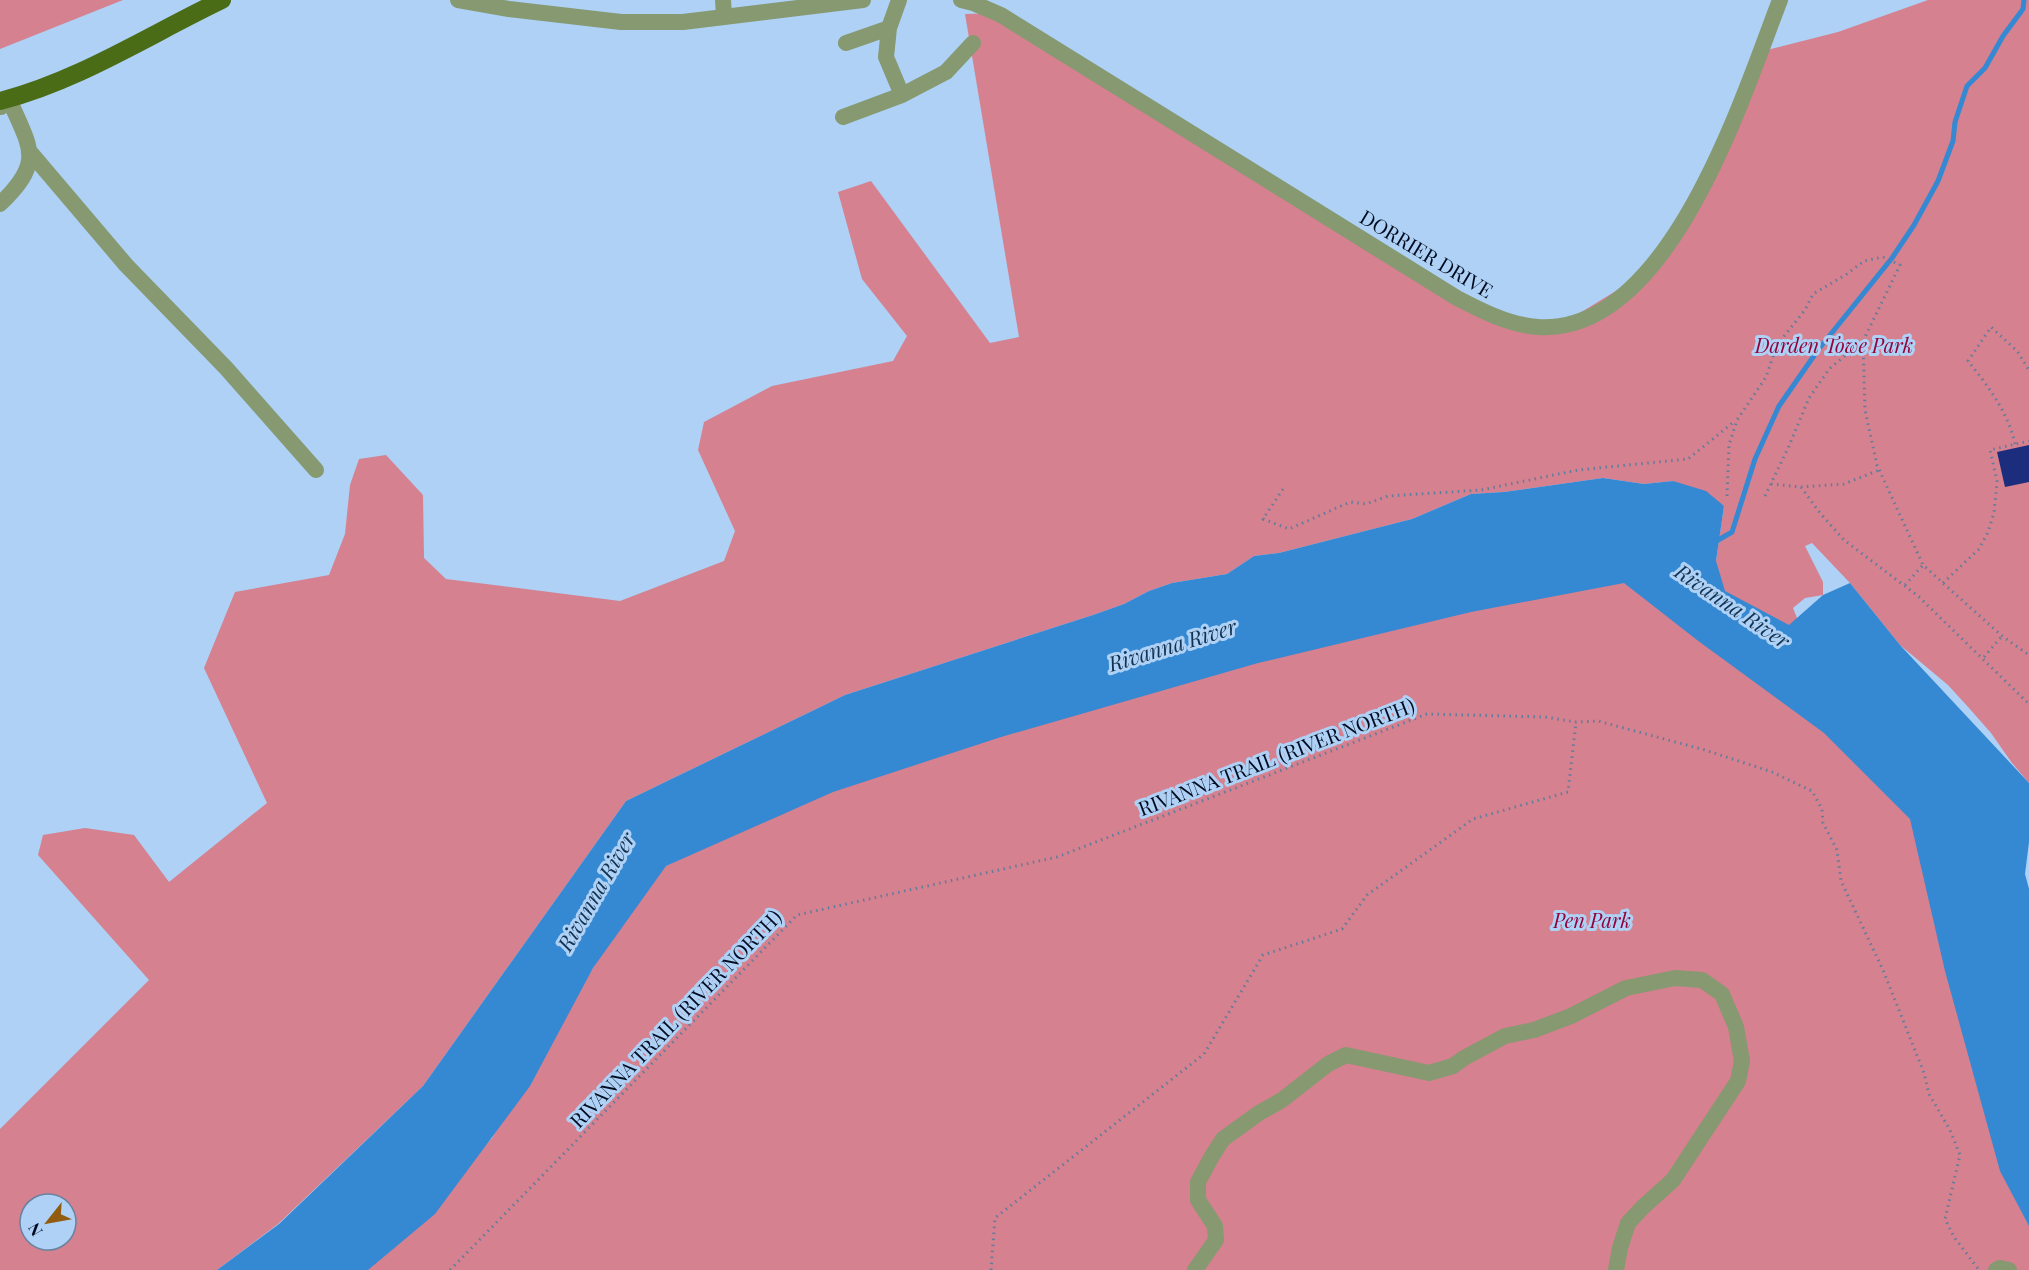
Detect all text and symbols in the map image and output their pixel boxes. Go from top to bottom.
street label: DORRIER DRIVE [1356,203,1498,303]
park label: Darden Towe Park [1754,331,1913,358]
water label: Rivanna River [1669,556,1797,654]
water label: Rivanna River [1104,611,1240,677]
street label: RIVANNA TRAIL (RIVER NORTH) [1134,691,1418,821]
water label: Rivanna River [549,826,641,956]
street label: RIVANNA TRAIL (RIVER NORTH) [563,903,787,1133]
park label: Pen Park [1552,906,1631,933]
north arrow [18,1192,78,1252]
text: N [23,1219,47,1240]

